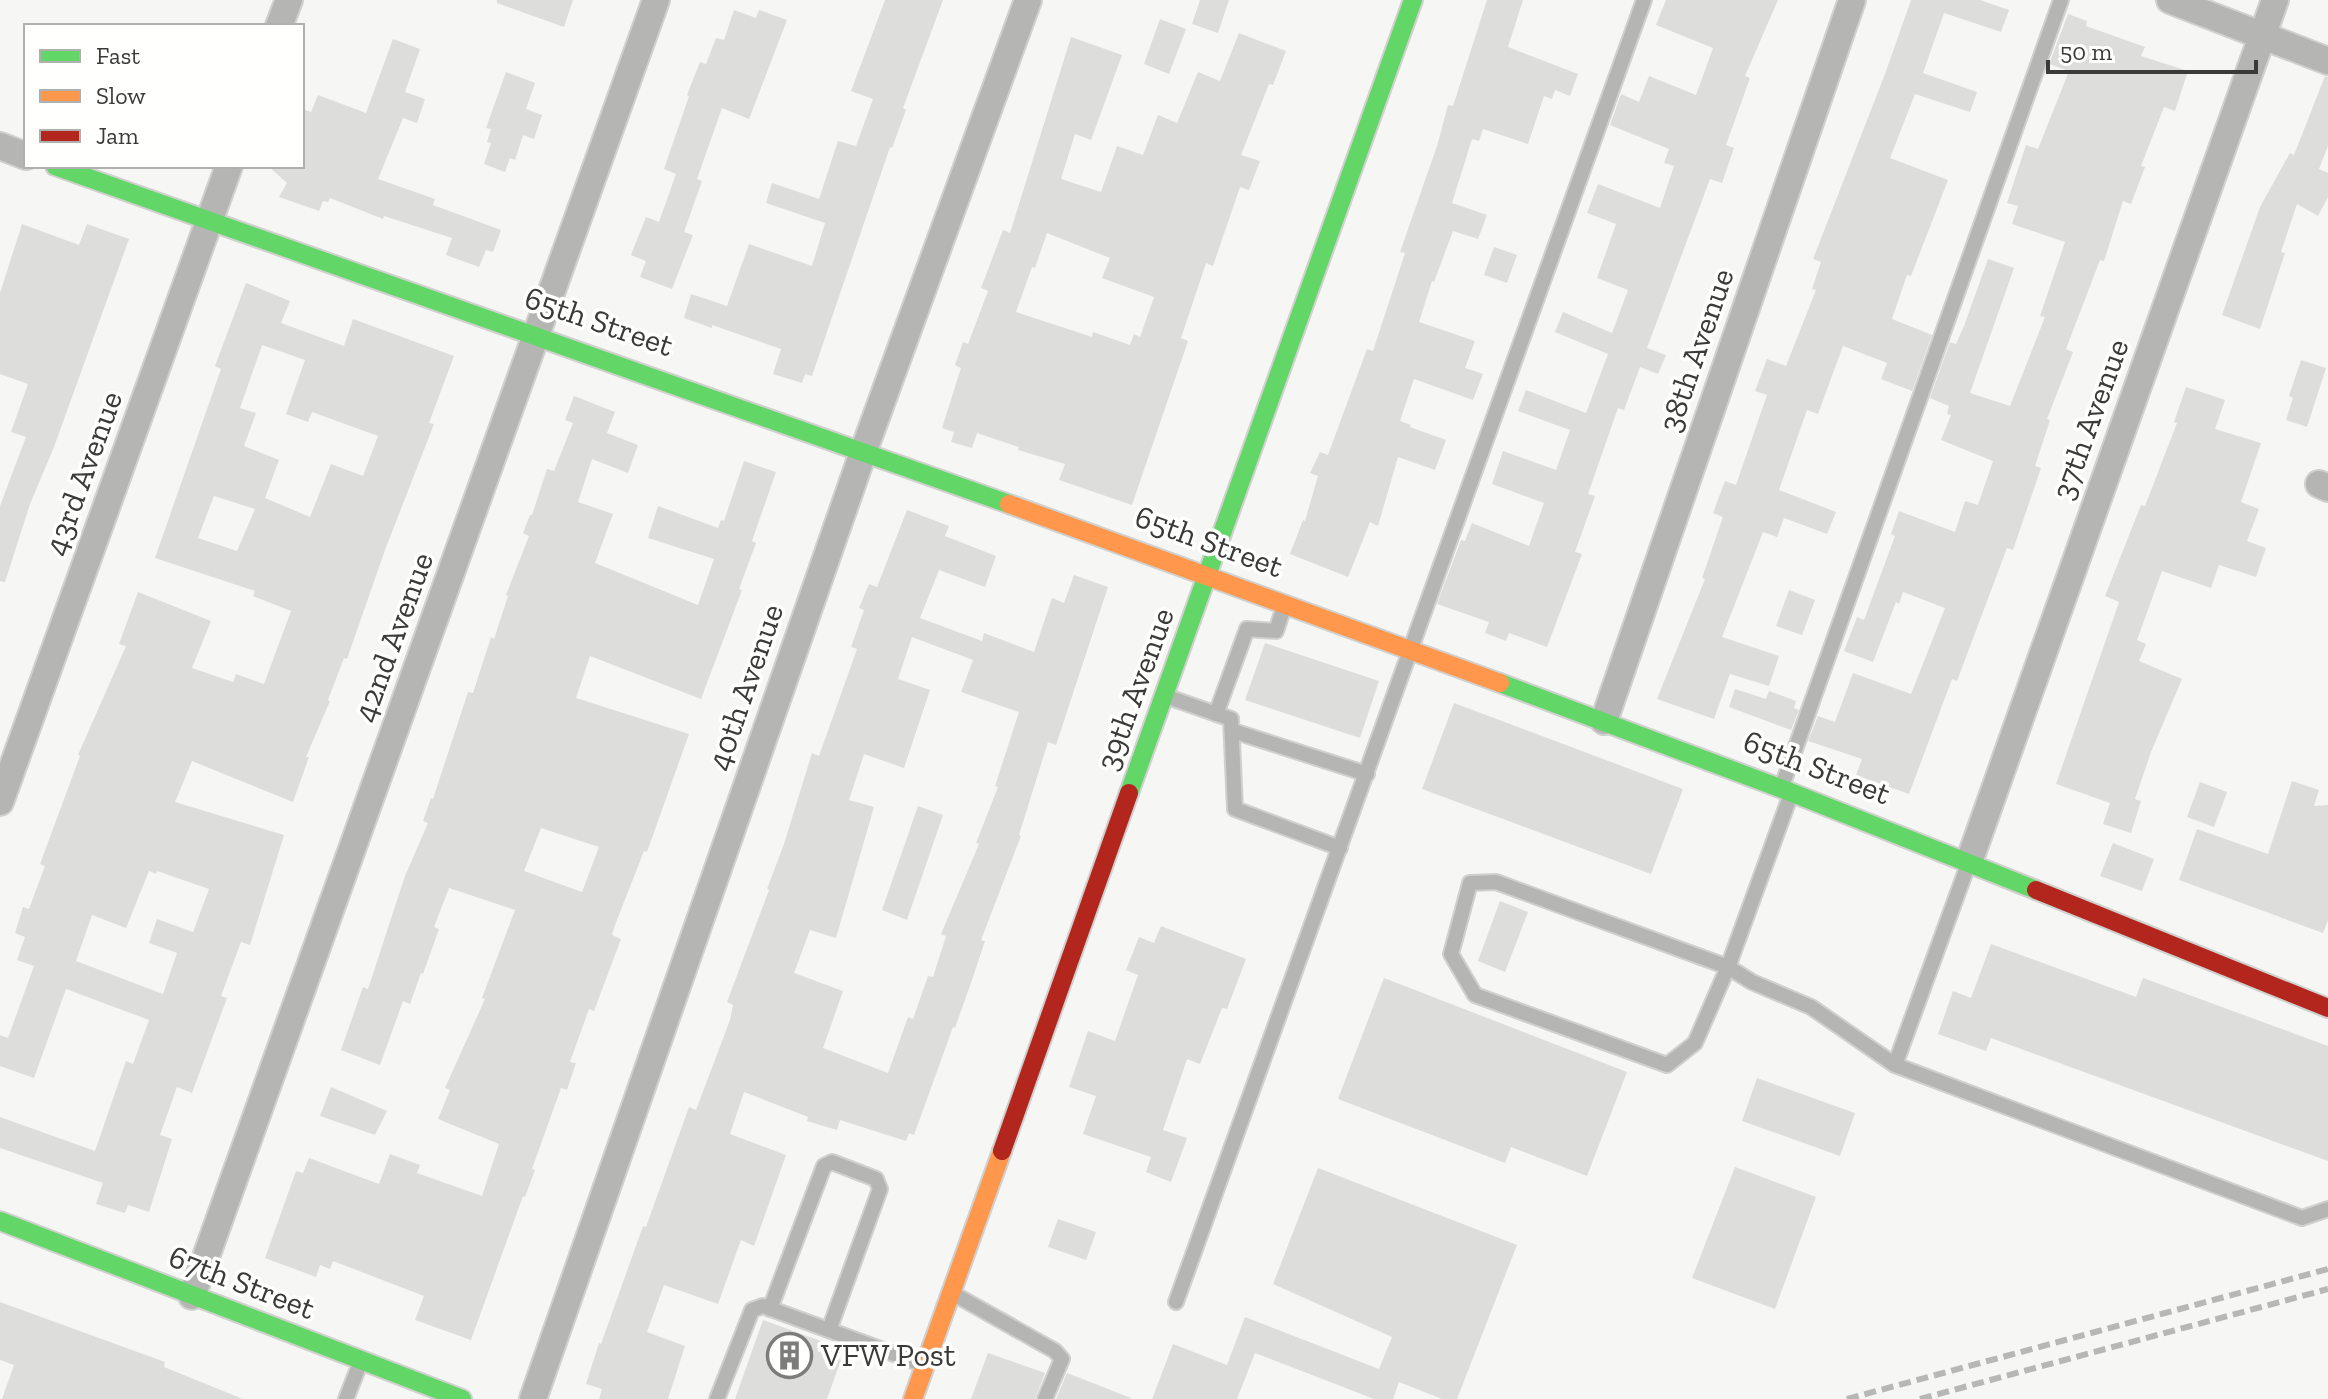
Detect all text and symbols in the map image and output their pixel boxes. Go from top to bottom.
legend [24,24,304,168]
scale bar [2048,24,2256,74]
text: 50 m [2060,37,2113,66]
text: Fast [96,41,140,70]
text: Slow [96,81,146,110]
text: Jam [96,121,139,150]
street label: 38th Avenue [1650,263,1742,437]
street label: 65th Street [520,278,678,364]
street label: 37th Avenue [2043,334,2137,504]
street label: 43rd Avenue [36,386,130,560]
street label: 65th Street [1130,497,1288,585]
street label: 42nd Avenue [345,547,441,727]
street label: 40th Avenue [699,599,791,775]
street label: 39th Avenue [1088,603,1182,775]
street label: 65th Street [1738,722,1896,812]
street label: 67th Street [164,1237,320,1327]
building icon: VFW Post [766,1331,814,1379]
place label: VFW Post [820,1336,956,1374]

